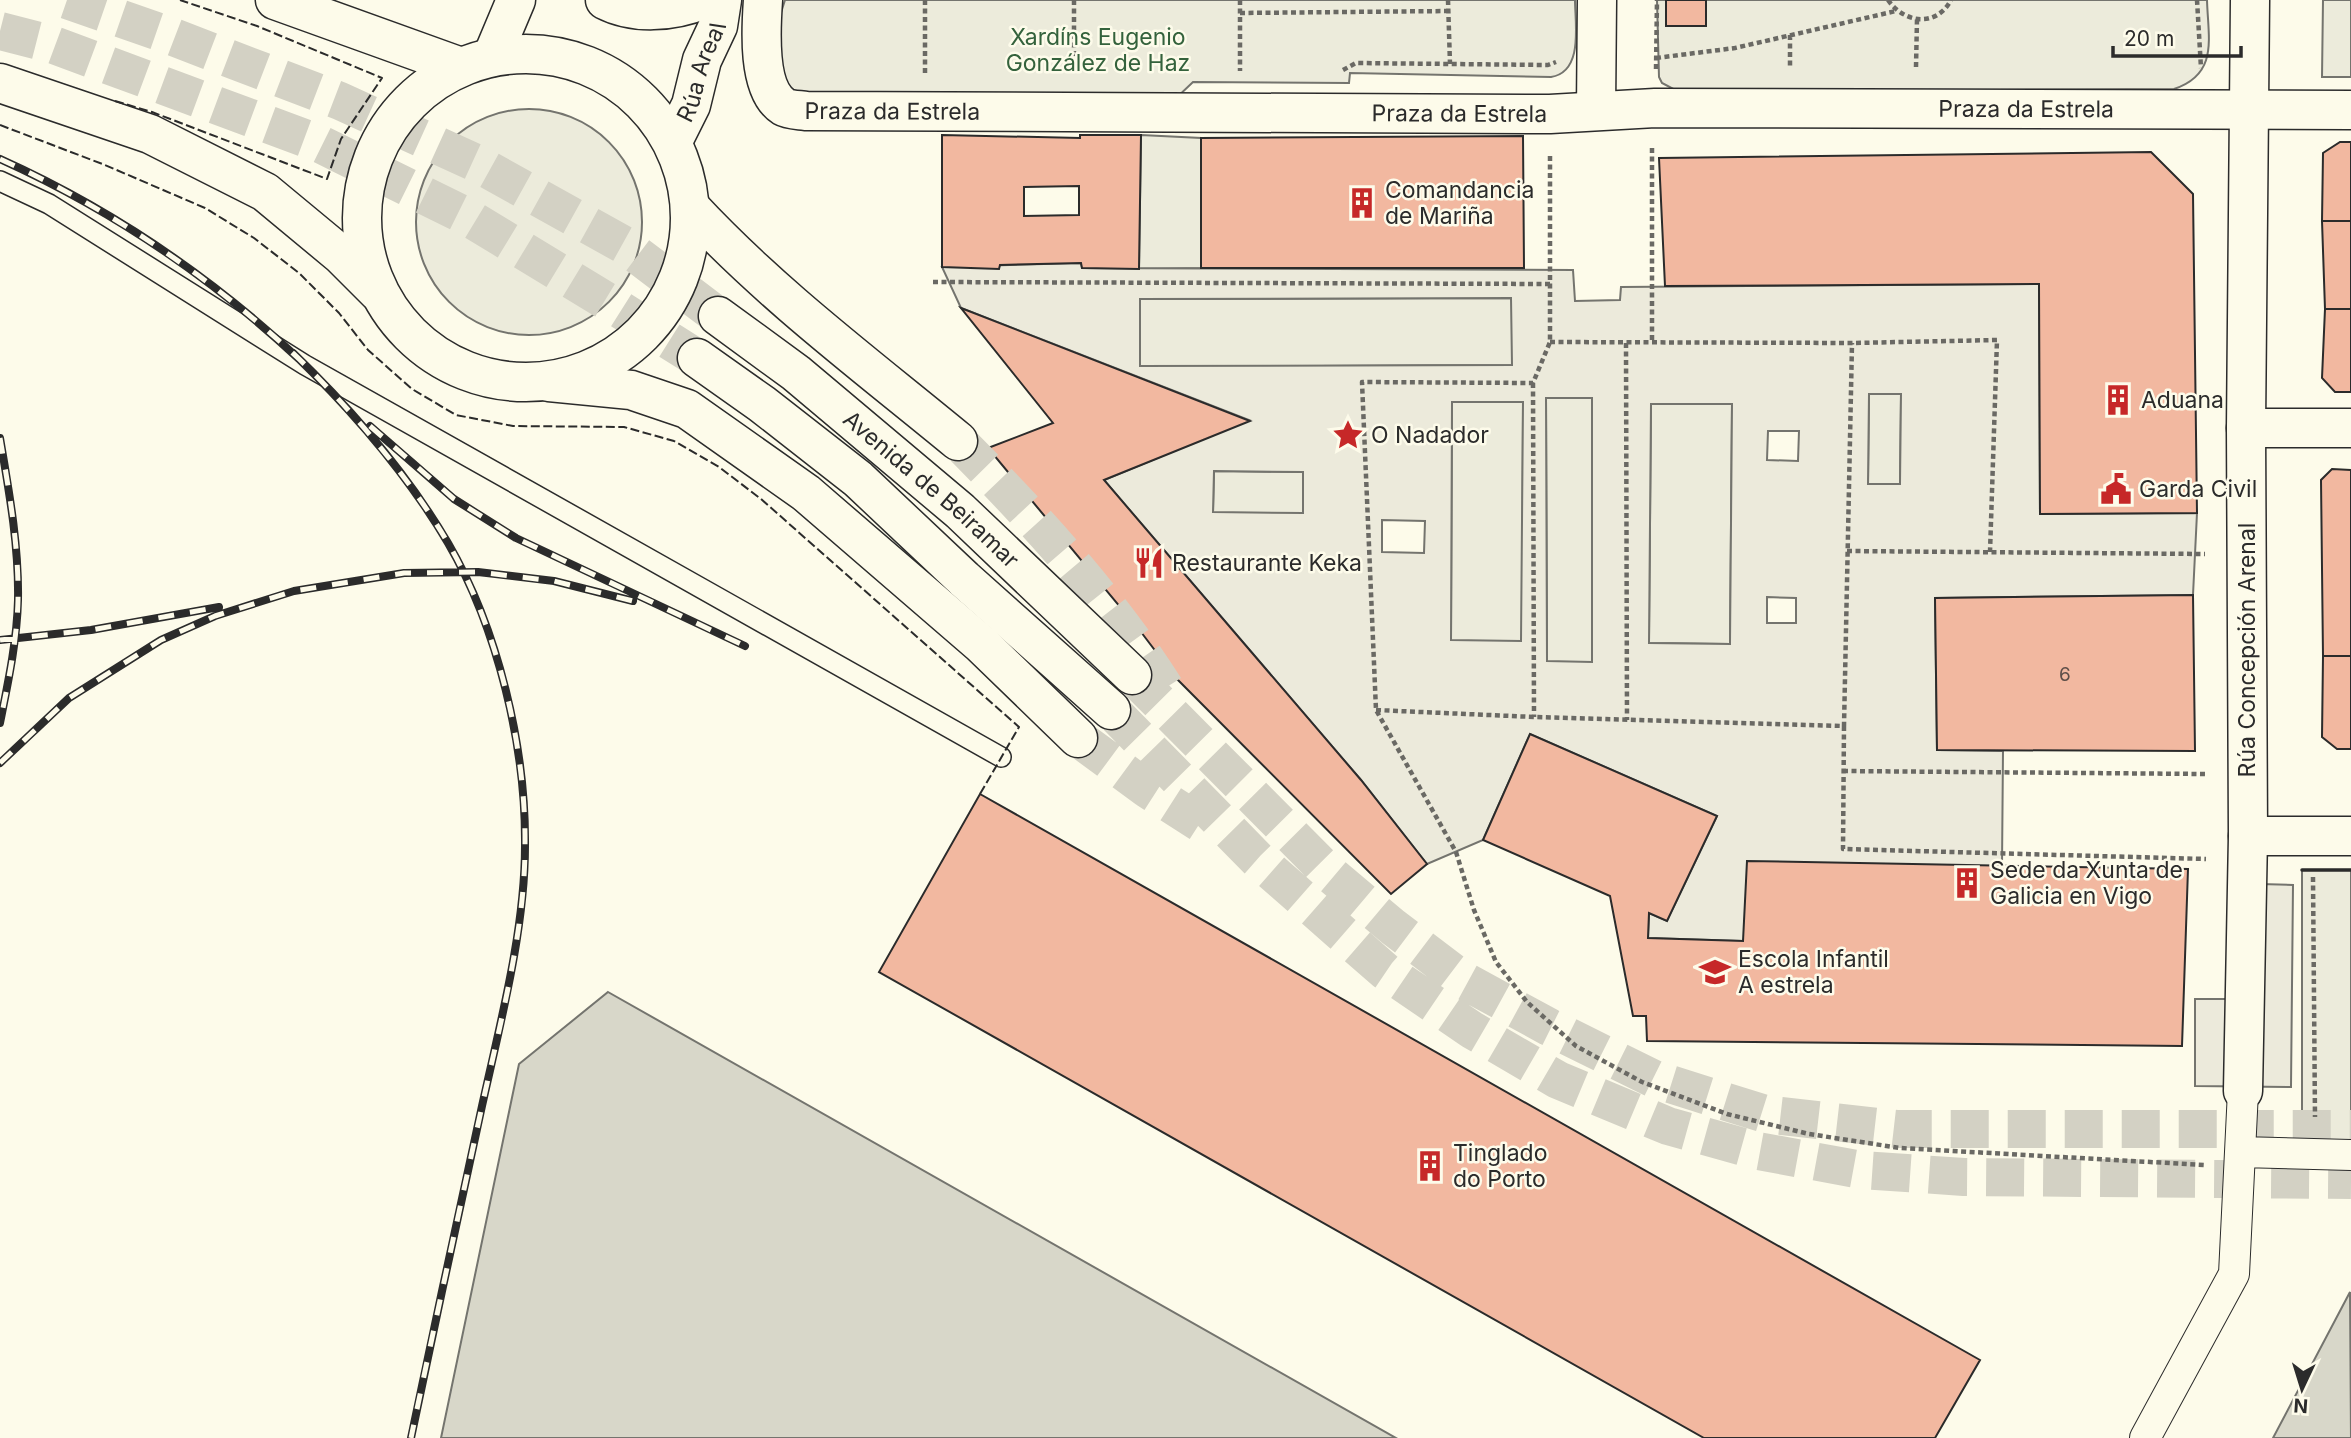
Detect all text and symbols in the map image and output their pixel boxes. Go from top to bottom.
scale bar [2113,14,2241,58]
street label: Rúa Areal [671,21,732,127]
park label: Xardíns Eugenio González de Haz [1006,23,1190,77]
text: 20 m [2124,26,2174,51]
street label: Praza da Estrela [1938,95,2114,123]
street label: Praza da Estrela [805,97,980,126]
street label: Praza da Estrela [1372,99,1547,128]
place label: Comandancia de Mariña [1385,176,1534,230]
building icon: Comandancia de Mariña [1345,186,1379,220]
building icon: Aduana [2101,383,2135,417]
place label: Aduana [2141,386,2224,414]
street label: Avenida de Beiramar [838,405,1025,574]
place icon: O Nadador [1331,418,1365,452]
place label: O Nadador [1371,421,1489,449]
public building icon: Garda Civil [2099,472,2133,506]
place label: Garda Civil [2139,475,2257,503]
street label: Rúa Concepción Arenal [2233,523,2261,777]
restaurant icon: Restaurante Keka [1132,546,1166,580]
place label: Restaurante Keka [1172,549,1362,577]
house number: 6 [2059,663,2071,686]
place label: Sede da Xunta de Galicia en Vigo [1990,856,2183,910]
building icon: Sede da Xunta de Galicia en Vigo [1950,866,1984,900]
place label: Escola Infantil A estrela [1738,945,1889,999]
school or university icon: Escola Infantil A estrela [1698,955,1732,989]
place label: Tinglado do Porto [1453,1139,1547,1193]
building icon: Tinglado do Porto [1413,1149,1447,1183]
north arrow [2267,1354,2337,1424]
text: N [2293,1393,2309,1417]

